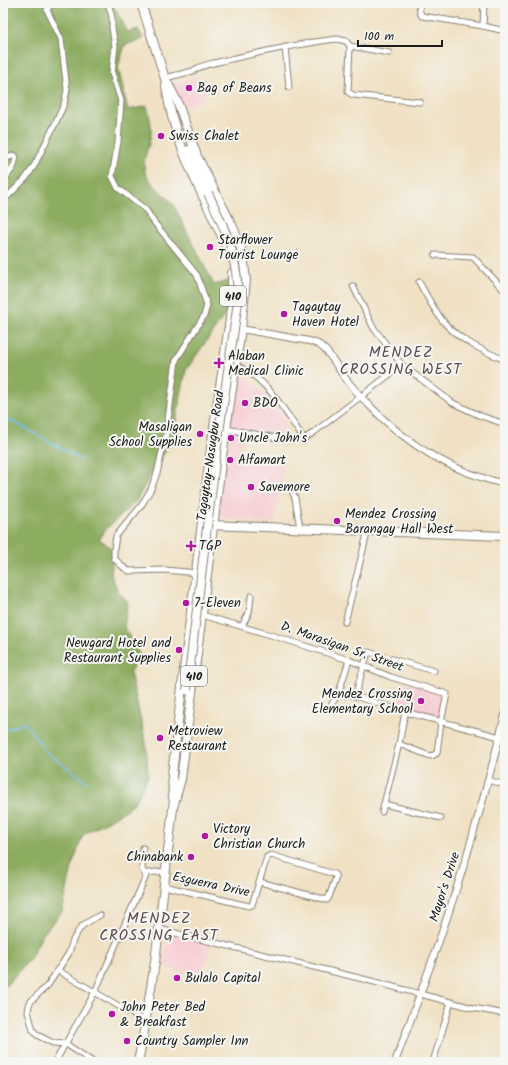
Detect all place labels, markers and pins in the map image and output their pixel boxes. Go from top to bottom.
place label: Bag of Beans [197,78,272,99]
marker: Bag of Beans [184,83,194,93]
place label: Swiss Chalet [169,126,240,147]
marker: Swiss Chalet [156,131,166,141]
place label: Starflower Tourist Lounge [218,230,299,266]
marker: Starflower Tourist Lounge [205,242,215,252]
place label: Tagaytay Haven Hotel [292,297,359,333]
marker: Tagaytay Haven Hotel [279,309,289,319]
place label: Alaban Medical Clinic [228,346,304,382]
marker: Alaban Medical Clinic [213,357,225,369]
place label: BDO [253,393,278,414]
marker: BDO [240,398,250,408]
place label: Masaligan School Supplies [109,417,192,453]
place label: Uncle John's [239,428,307,449]
marker: Masaligan School Supplies [195,429,205,439]
marker: Uncle John's [226,433,236,443]
place label: Alfamart [238,450,287,471]
marker: Alfamart [225,455,235,465]
place label: Savemore [259,477,310,498]
marker: Savemore [246,482,256,492]
place label: Mendez Crossing Barangay Hall West [345,504,454,540]
marker: Mendez Crossing Barangay Hall West [332,516,342,526]
place label: TGP [199,536,222,557]
marker: TGP [186,541,196,551]
place label: 7-Eleven [194,593,241,614]
marker: 7-Eleven [181,598,191,608]
place label: Newgard Hotel and Restaurant Supplies [64,633,172,669]
marker: Newgard Hotel and Restaurant Supplies [174,645,184,655]
place label: Mendez Crossing Elementary School [312,684,413,720]
marker: Mendez Crossing Elementary School [416,696,426,706]
place label: Metroview Restaurant [168,721,228,757]
marker: Metroview Restaurant [155,733,165,743]
place label: Victory Christian Church [213,819,305,855]
marker: Victory Christian Church [200,831,210,841]
place label: Chinabank [126,847,184,868]
marker: Chinabank [186,852,196,862]
place label: Bulalo Capital [185,968,261,989]
marker: Bulalo Capital [172,973,182,983]
place label: John Peter Bed & Breakfast [120,997,206,1033]
marker: John Peter Bed & Breakfast [107,1009,117,1019]
place label: Country Sampler Inn [135,1031,249,1052]
marker: Country Sampler Inn [122,1036,132,1046]

